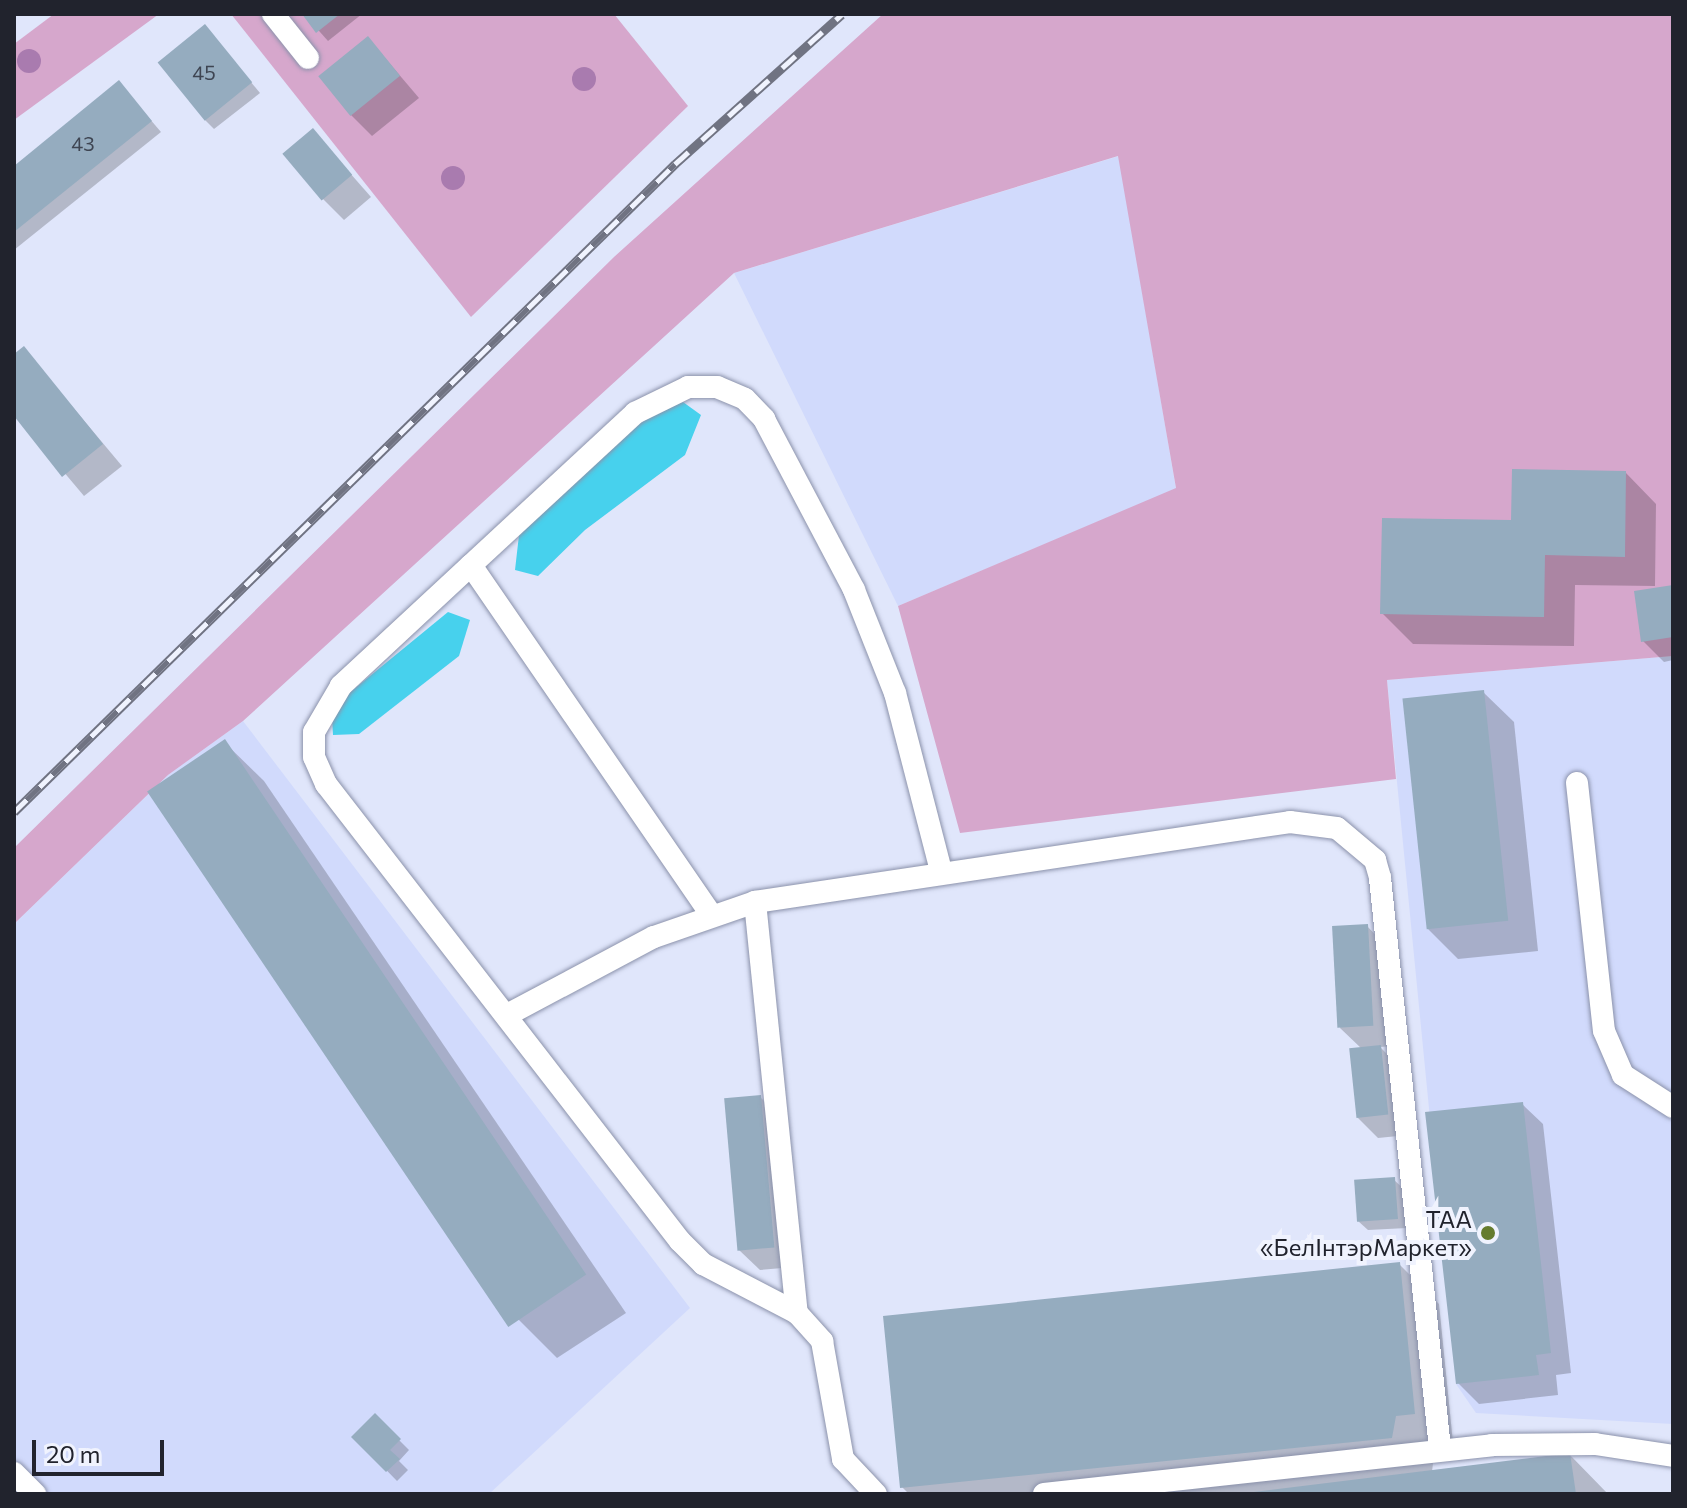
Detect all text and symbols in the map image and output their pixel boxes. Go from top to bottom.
house number: 45 [192,60,216,84]
house number: 43 [71,131,95,155]
place label: ТАА «БелІнтэрМаркет» [1260,1205,1472,1261]
marker: ТАА «БелІнтэрМаркет» [1479,1224,1497,1242]
scale bar [36,1424,168,1474]
text: 20 m [46,1439,100,1468]

